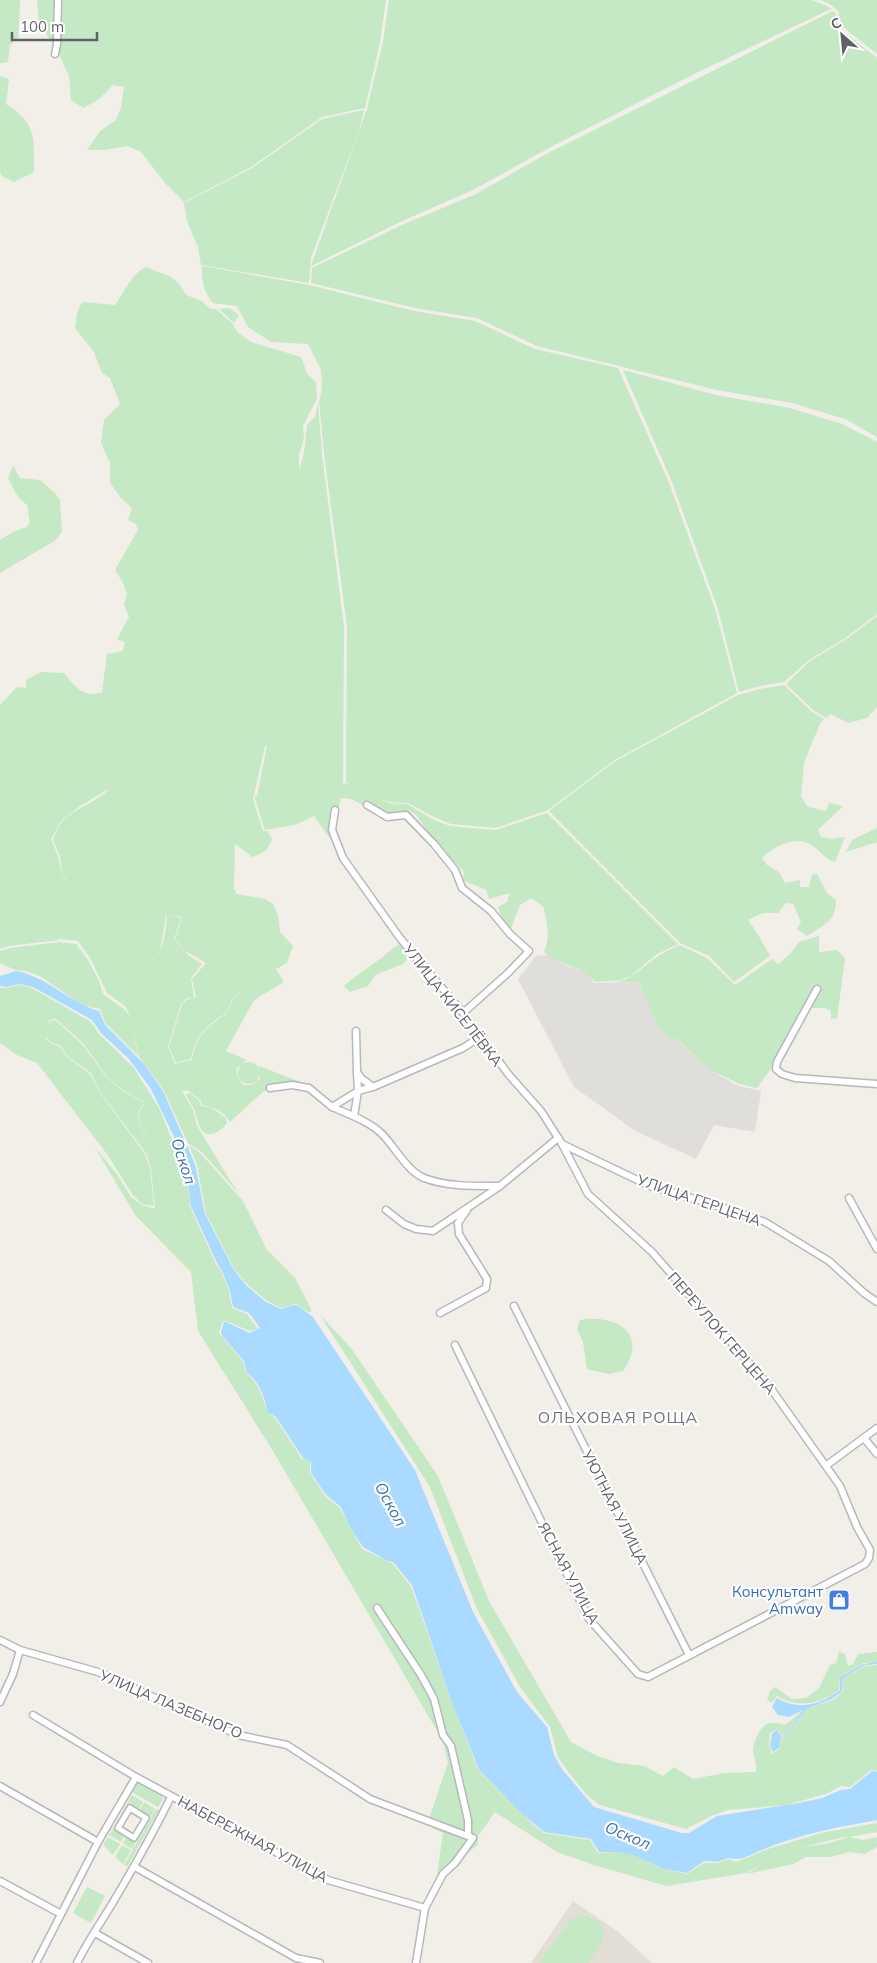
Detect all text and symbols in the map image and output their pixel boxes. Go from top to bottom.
scale bar [12,10,98,42]
north arrow [817,10,867,60]
text: С [828,13,844,34]
text: 100 m [20,17,64,36]
street label: УЛИЦА КИСЕЛЁВКА [398,939,507,1070]
water label: Оскол [167,1135,201,1187]
street label: УЛИЦА ГЕРЦЕНА [634,1170,764,1230]
street label: ПЕРЕУЛОК ГЕРЦЕНА [664,1268,780,1398]
district label: ОЛЬХОВАЯ РОЩА [538,1407,698,1427]
street label: УЮТНАЯ УЛИЦА [577,1445,652,1568]
water label: Оскол [371,1478,411,1530]
street label: ЯСНАЯ УЛИЦА [534,1519,604,1627]
place label: Консультант Amway [732,1582,823,1618]
shop icon: Консультант Amway [827,1588,851,1612]
street label: УЛИЦА ЛАЗЕБНОГО [96,1665,245,1743]
street label: НАБЕРЕЖНАЯ УЛИЦА [175,1791,331,1887]
water label: Оскол [602,1816,654,1854]

